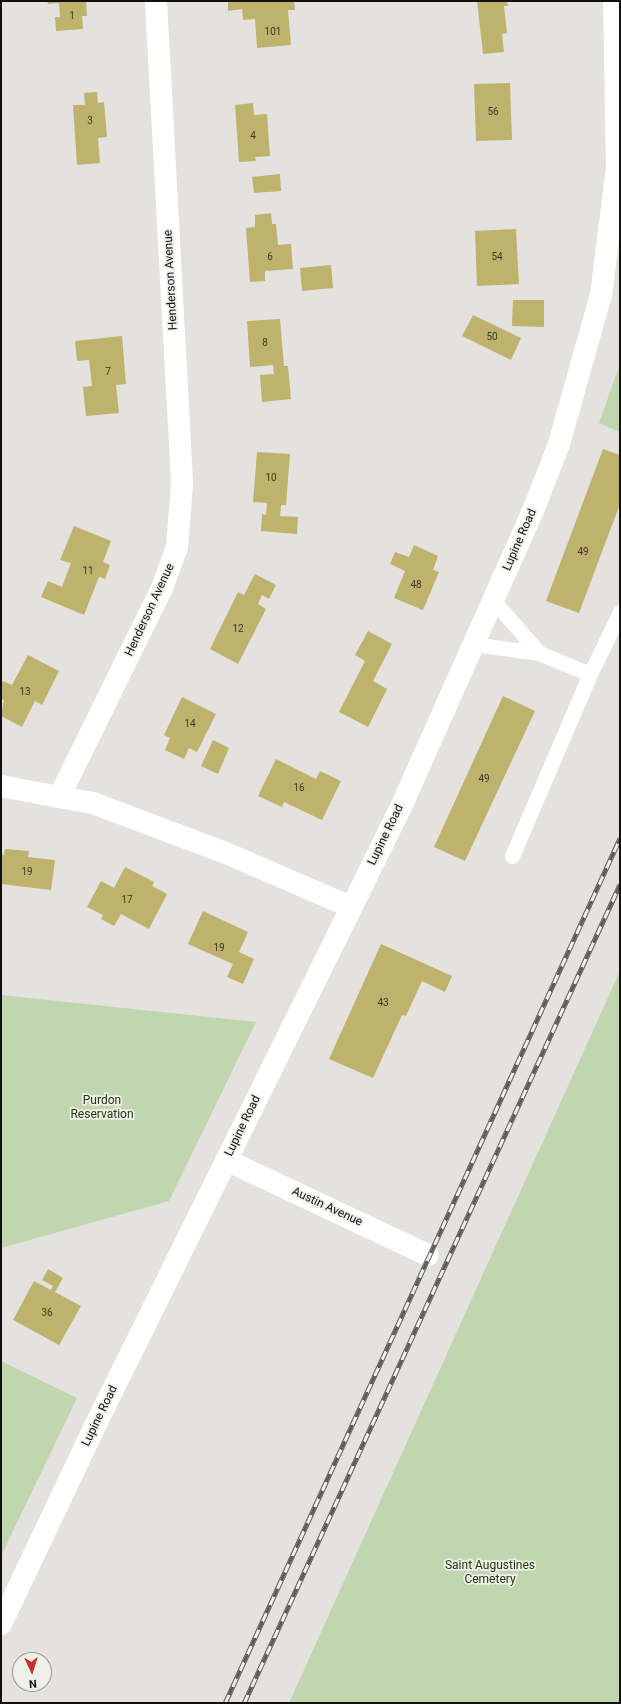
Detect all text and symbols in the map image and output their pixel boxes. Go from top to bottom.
house number: 1 [69,10,75,22]
house number: 101 [265,26,281,38]
house number: 56 [487,106,499,118]
house number: 3 [87,115,93,127]
house number: 4 [250,130,256,142]
street label: Henderson Avenue [161,229,181,331]
house number: 6 [267,251,273,263]
house number: 54 [491,251,503,263]
house number: 50 [486,331,498,343]
house number: 8 [262,337,268,349]
house number: 7 [105,366,111,378]
house number: 10 [265,472,277,484]
street label: Lupine Road [500,507,540,573]
house number: 49 [577,546,589,558]
street label: Henderson Avenue [122,561,178,659]
house number: 11 [82,565,94,577]
house number: 48 [410,579,422,591]
house number: 12 [232,623,244,635]
house number: 13 [19,686,31,698]
house number: 14 [184,718,196,730]
house number: 49 [478,773,490,785]
house number: 16 [293,782,305,794]
street label: Lupine Road [365,802,407,868]
house number: 19 [21,866,33,878]
house number: 17 [121,894,133,906]
house number: 19 [213,942,225,954]
house number: 43 [377,997,389,1009]
street label: Lupine Road [222,1093,264,1159]
park label: Purdon Reservation [70,1094,134,1122]
street label: Austin Avenue [289,1184,365,1230]
house number: 36 [41,1307,53,1319]
street label: Lupine Road [79,1383,121,1449]
park label: Saint Augustines Cemetery [445,1559,535,1587]
north arrow [12,1652,52,1692]
text: N [28,1677,37,1690]

